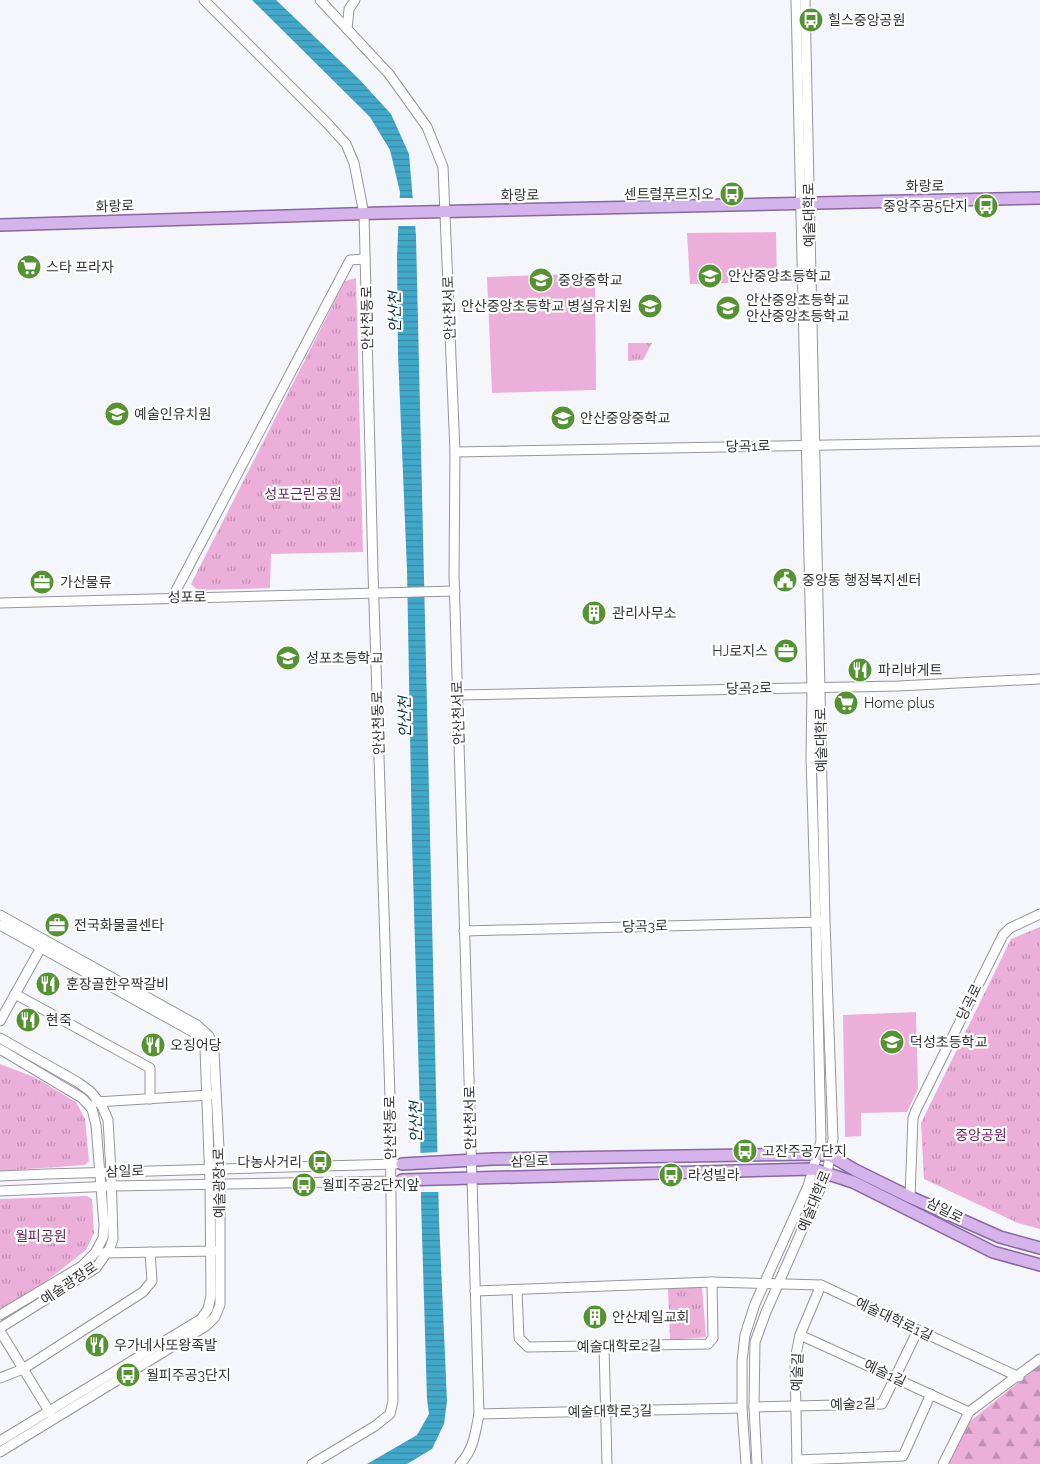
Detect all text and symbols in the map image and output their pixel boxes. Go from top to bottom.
bus stop icon: 힐스중앙공원 [798,7,824,33]
place label: 힐스중앙공원 [828,12,905,28]
street label: 화랑로 [906,178,945,194]
bus stop icon: 센트럴푸르지오 [719,181,745,207]
street label: 예술대학로 [800,183,818,247]
place label: 센트럴푸르지오 [624,186,714,202]
street label: 화랑로 [501,187,540,203]
bus stop icon: 중앙주공5단지 [973,193,999,219]
street label: 화랑로 [95,197,135,215]
place label: 중앙주공5단지 [883,198,968,214]
supermarket icon: 스타 프라자 [16,254,42,280]
place label: 스타 프라자 [46,259,114,275]
school or university icon: 안산중앙초등학교 [697,263,723,289]
school or university icon: 중앙중학교 [528,267,554,293]
place label: 안산중앙초등학교 [728,268,831,284]
place label: 중앙중학교 [558,272,623,288]
street label: 안산천서로 [440,275,458,340]
street label: 안산천동로 [358,286,376,350]
water label: 안산천 [386,289,404,333]
place label: 안산중앙초등학교 안산중앙초등학교 [746,292,849,324]
school or university icon: 안산중앙초등학교 병설유치원 [637,293,663,319]
school or university icon: 안산중앙초등학교 안산중앙초등학교 [715,295,741,321]
place label: 안산중앙초등학교 병설유치원 [461,298,632,314]
school or university icon: 예술인유치원 [104,401,130,427]
school or university icon: 안산중앙중학교 [550,405,576,431]
place label: 예술인유치원 [134,406,211,422]
place label: 안산중앙중학교 [580,410,670,426]
street label: 당곡1로 [726,438,771,454]
park label: 성포근린공원 [264,486,342,502]
public building icon: 중앙동 행정복지센터 [772,567,798,593]
office icon: 가산물류 [29,569,55,595]
place label: 중앙동 행정복지센터 [802,572,922,588]
place label: 가산물류 [60,574,112,590]
street label: 성포로 [168,589,207,605]
building icon: 관리사무소 [581,600,607,626]
place label: 관리사무소 [612,605,677,621]
office icon: HJ로지스 [773,638,799,664]
place label: HJ로지스 [712,643,768,659]
school or university icon: 성포초등학교 [275,645,301,671]
place label: 성포초등학교 [306,650,383,666]
restaurant icon: 파리바게트 [847,657,873,683]
place label: 파리바게트 [878,662,943,678]
street label: 안산천서로 [449,680,467,745]
street label: 당곡2로 [726,680,772,696]
street label: 안산천동로 [369,690,387,755]
supermarket icon: Home plus [833,690,859,716]
water label: 안산천 [396,694,414,738]
place label: Home plus [864,695,935,711]
street label: 예술대학로 [812,708,830,772]
office icon: 전국화물콜센타 [44,912,70,938]
place label: 전국화물콜센타 [74,917,164,933]
street label: 당곡3로 [622,917,668,935]
restaurant icon: 훈장골한우짝갈비 [35,971,61,997]
place label: 훈장골한우짝갈비 [66,976,169,992]
street label: 당곡로 [953,981,985,1023]
restaurant icon: 현죽 [15,1007,41,1033]
place label: 현죽 [46,1012,72,1028]
school or university icon: 덕성초등학교 [879,1029,905,1055]
restaurant icon: 오징어당 [140,1032,166,1058]
place label: 덕성초등학교 [910,1034,987,1050]
place label: 오징어당 [170,1037,222,1053]
street label: 안산천서로 [461,1086,479,1150]
street label: 안산천동로 [381,1096,399,1160]
water label: 안산천 [407,1099,425,1143]
park label: 중앙공원 [955,1127,1007,1143]
bus stop icon: 고잔주공7단지 [732,1138,758,1164]
place label: 고잔주공7단지 [762,1143,847,1159]
street label: 예술광장1로 [210,1148,228,1218]
bus stop icon: 다농사거리 [307,1149,333,1175]
street label: 삼일로 [510,1152,550,1170]
place label: 다농사거리 [238,1154,302,1170]
street label: 삼일로 [105,1162,145,1180]
bus stop icon: 라성빌라 [658,1162,684,1188]
place label: 라성빌라 [688,1167,740,1183]
street label: 예술대학로 [795,1168,834,1234]
bus stop icon: 월피주공2단지앞 [291,1172,317,1198]
place label: 월피주공2단지앞 [322,1177,420,1193]
street label: 삼일로 [924,1194,966,1226]
park label: 월피공원 [15,1228,67,1244]
street label: 예술광장로 [38,1258,100,1308]
street label: 예술대학로1길 [853,1294,935,1344]
building icon: 안산제일교회 [582,1304,608,1330]
place label: 안산제일교회 [612,1309,689,1325]
restaurant icon: 우가네사또왕족발 [84,1332,110,1358]
place label: 우가네사또왕족발 [114,1337,217,1353]
street label: 예술대학로2길 [577,1337,661,1355]
street label: 예술길 [788,1352,806,1392]
street label: 예술1길 [861,1356,909,1390]
bus stop icon: 월피주공3단지 [115,1362,141,1388]
place label: 월피주공3단지 [146,1367,231,1383]
street label: 예술2길 [830,1395,876,1413]
street label: 예술대학로3길 [567,1402,653,1420]

